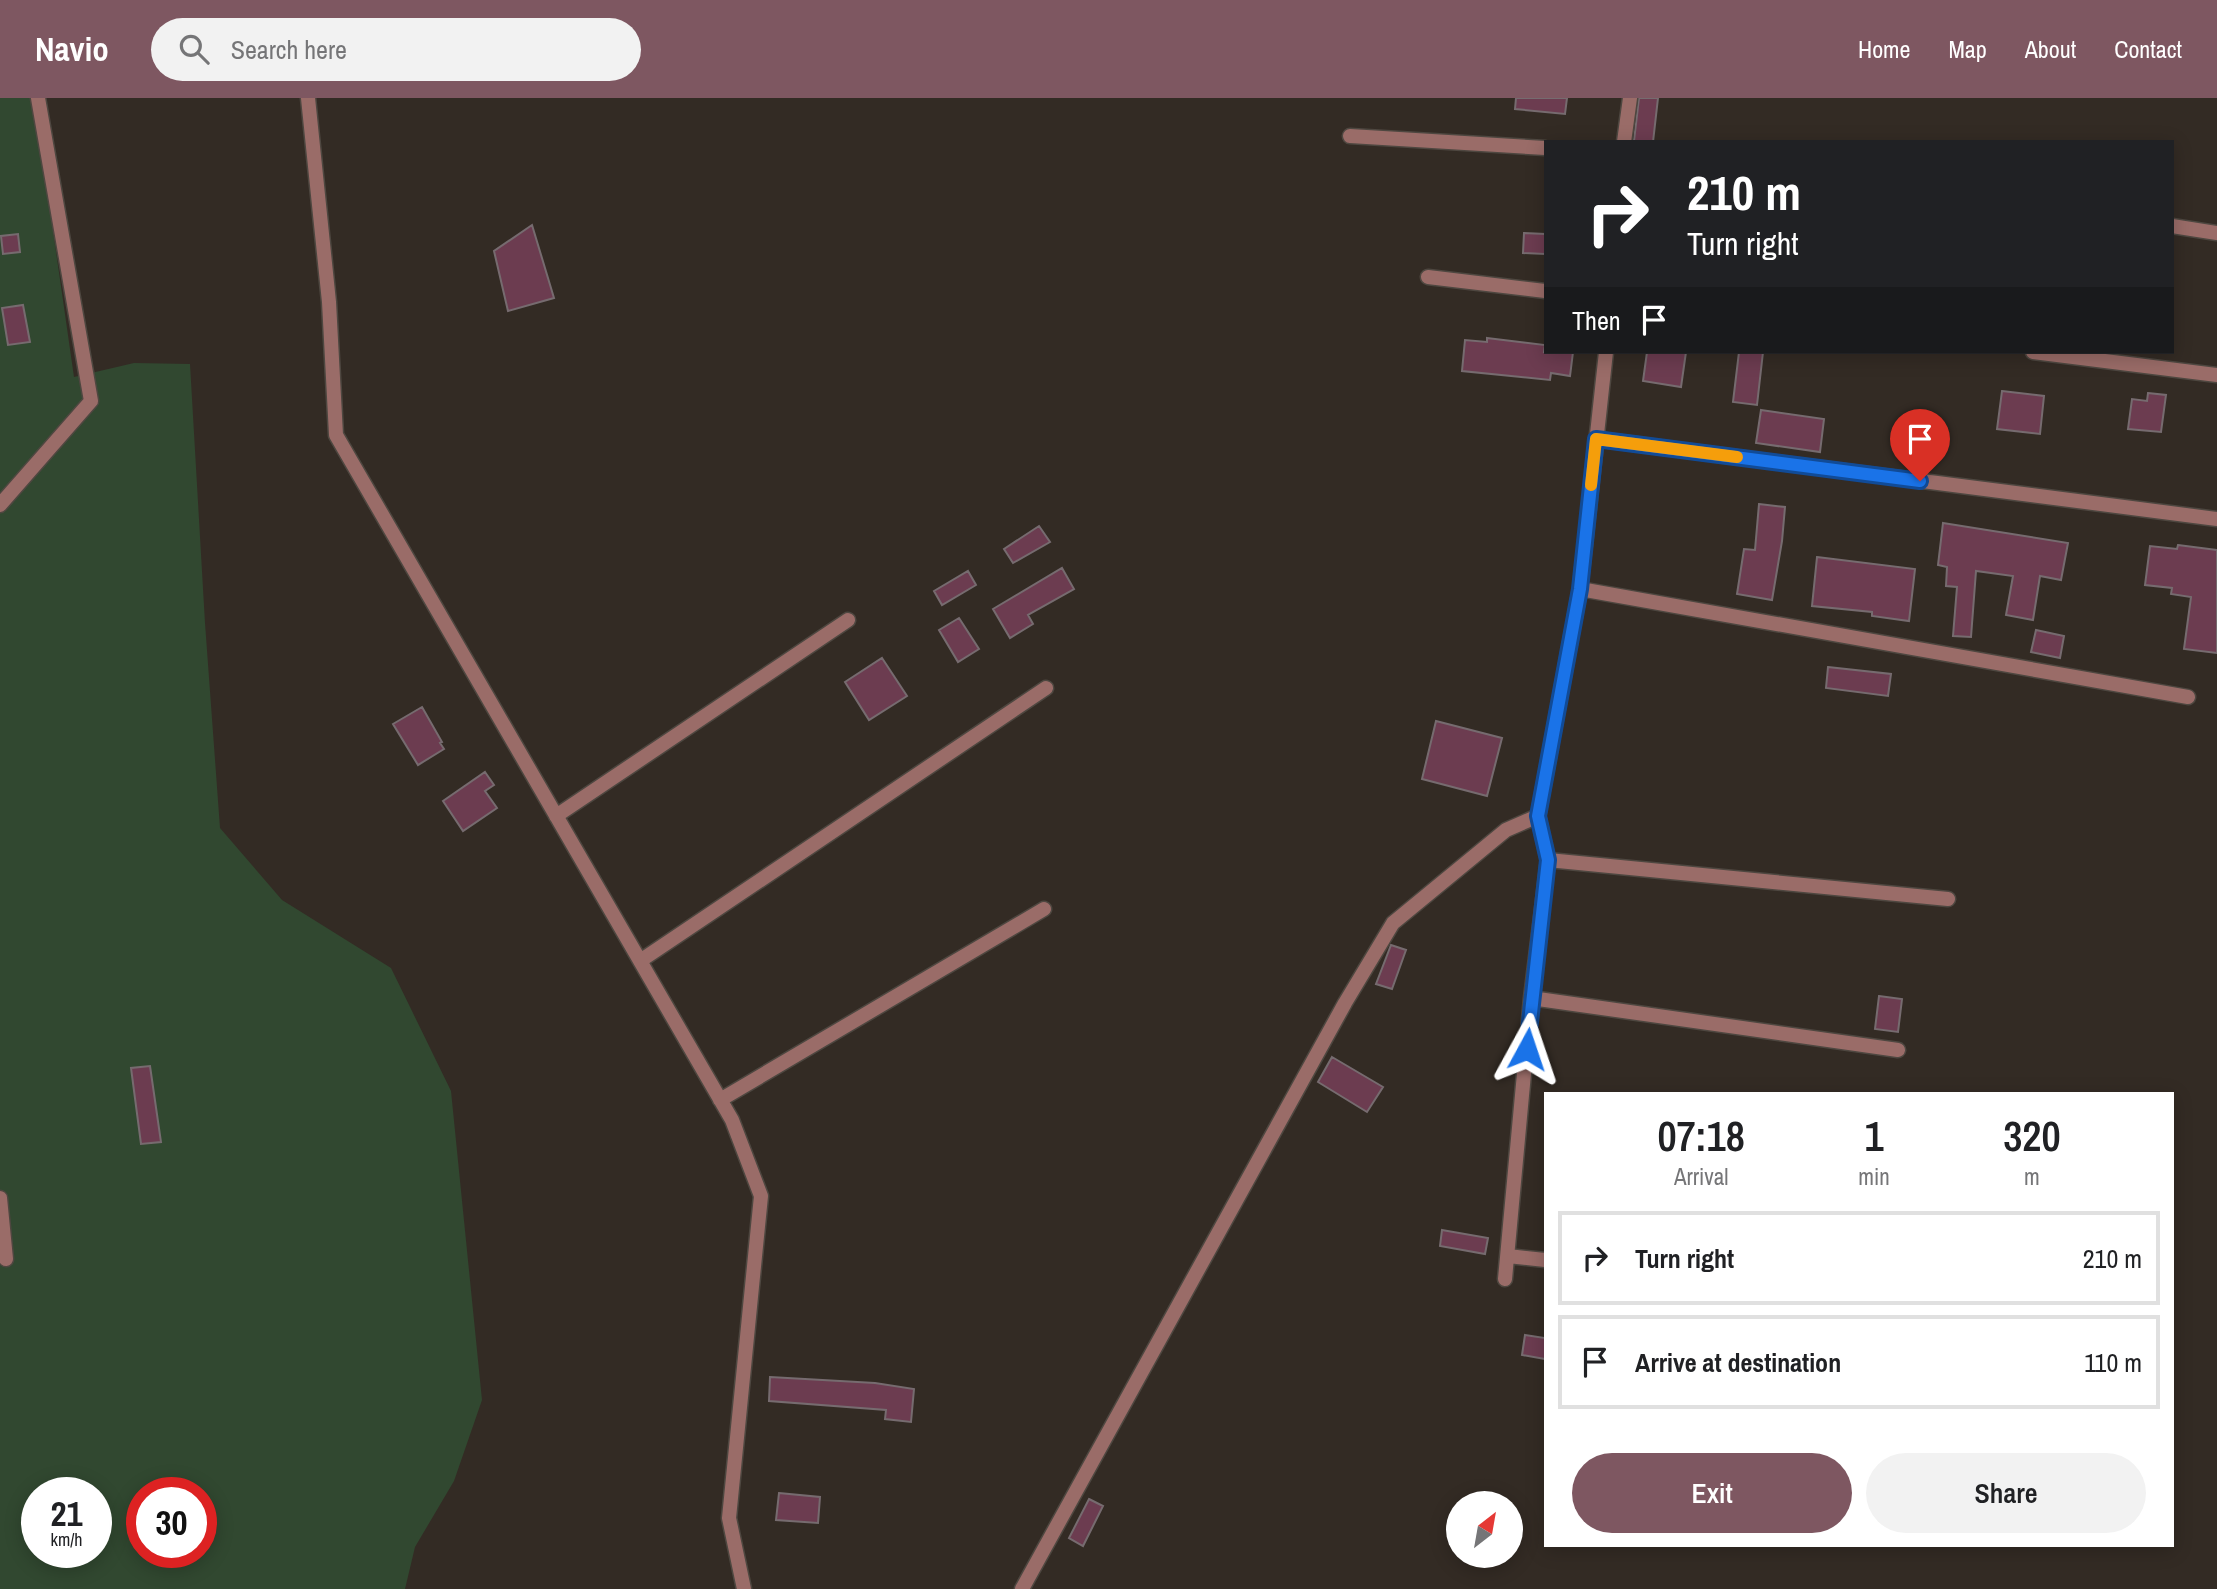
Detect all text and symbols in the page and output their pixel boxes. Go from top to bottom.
search box [151,18,641,81]
text: Navio [35,27,109,71]
icon: search [175,30,213,68]
text: Search here [231,32,347,67]
text: Home [1858,33,1910,65]
text: Map [1948,33,1987,65]
text: About [2025,33,2076,65]
text: Contact [2114,33,2182,65]
text: 210 m [1687,159,1801,225]
icon: right [1572,168,1663,259]
text: Turn right [1687,222,1799,265]
icon: arrive [1635,301,1673,339]
text: Then [1572,303,1621,338]
pin [1890,409,1950,481]
icon: arrive [1901,420,1939,458]
position arrow [1490,1012,1564,1086]
text: 07:18 [1657,1108,1745,1164]
text: 1 [1864,1108,1884,1164]
text: 320 [2003,1108,2061,1164]
text: Arrival [1674,1161,1728,1192]
text: min [1858,1161,1890,1192]
text: m [2024,1161,2040,1192]
icon: right [1576,1239,1614,1277]
text: Turn right [1635,1241,1734,1276]
text: 210 m [2083,1241,2142,1276]
icon: arrive [1576,1343,1614,1381]
text: Arrive at destination [1635,1345,1841,1380]
text: 110 m [2084,1345,2142,1380]
button: Exit [1572,1453,1852,1533]
button: Share [1866,1453,2146,1533]
speed limit sign: 30 [126,1477,217,1568]
text: 21 [51,1490,82,1537]
north arrow [1446,1491,1522,1568]
map controls [1446,1491,1523,1568]
text: km/h [51,1527,83,1552]

